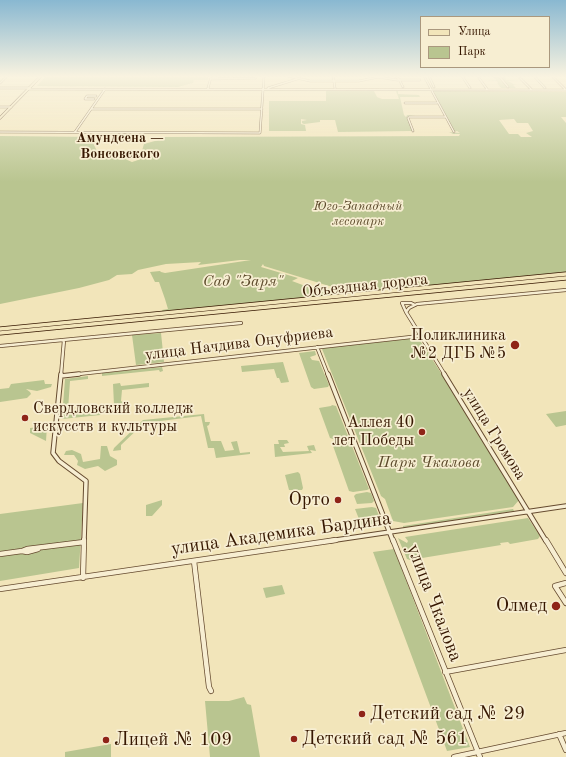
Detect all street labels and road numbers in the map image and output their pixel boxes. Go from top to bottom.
street label: Объездная дорога [301,270,429,302]
street label: улица Начдива Онуфриева [144,323,334,365]
street label: улица Громова [458,384,530,484]
street label: улица Академика Бардина [169,507,393,561]
street label: улица Чкалова [401,541,467,665]

